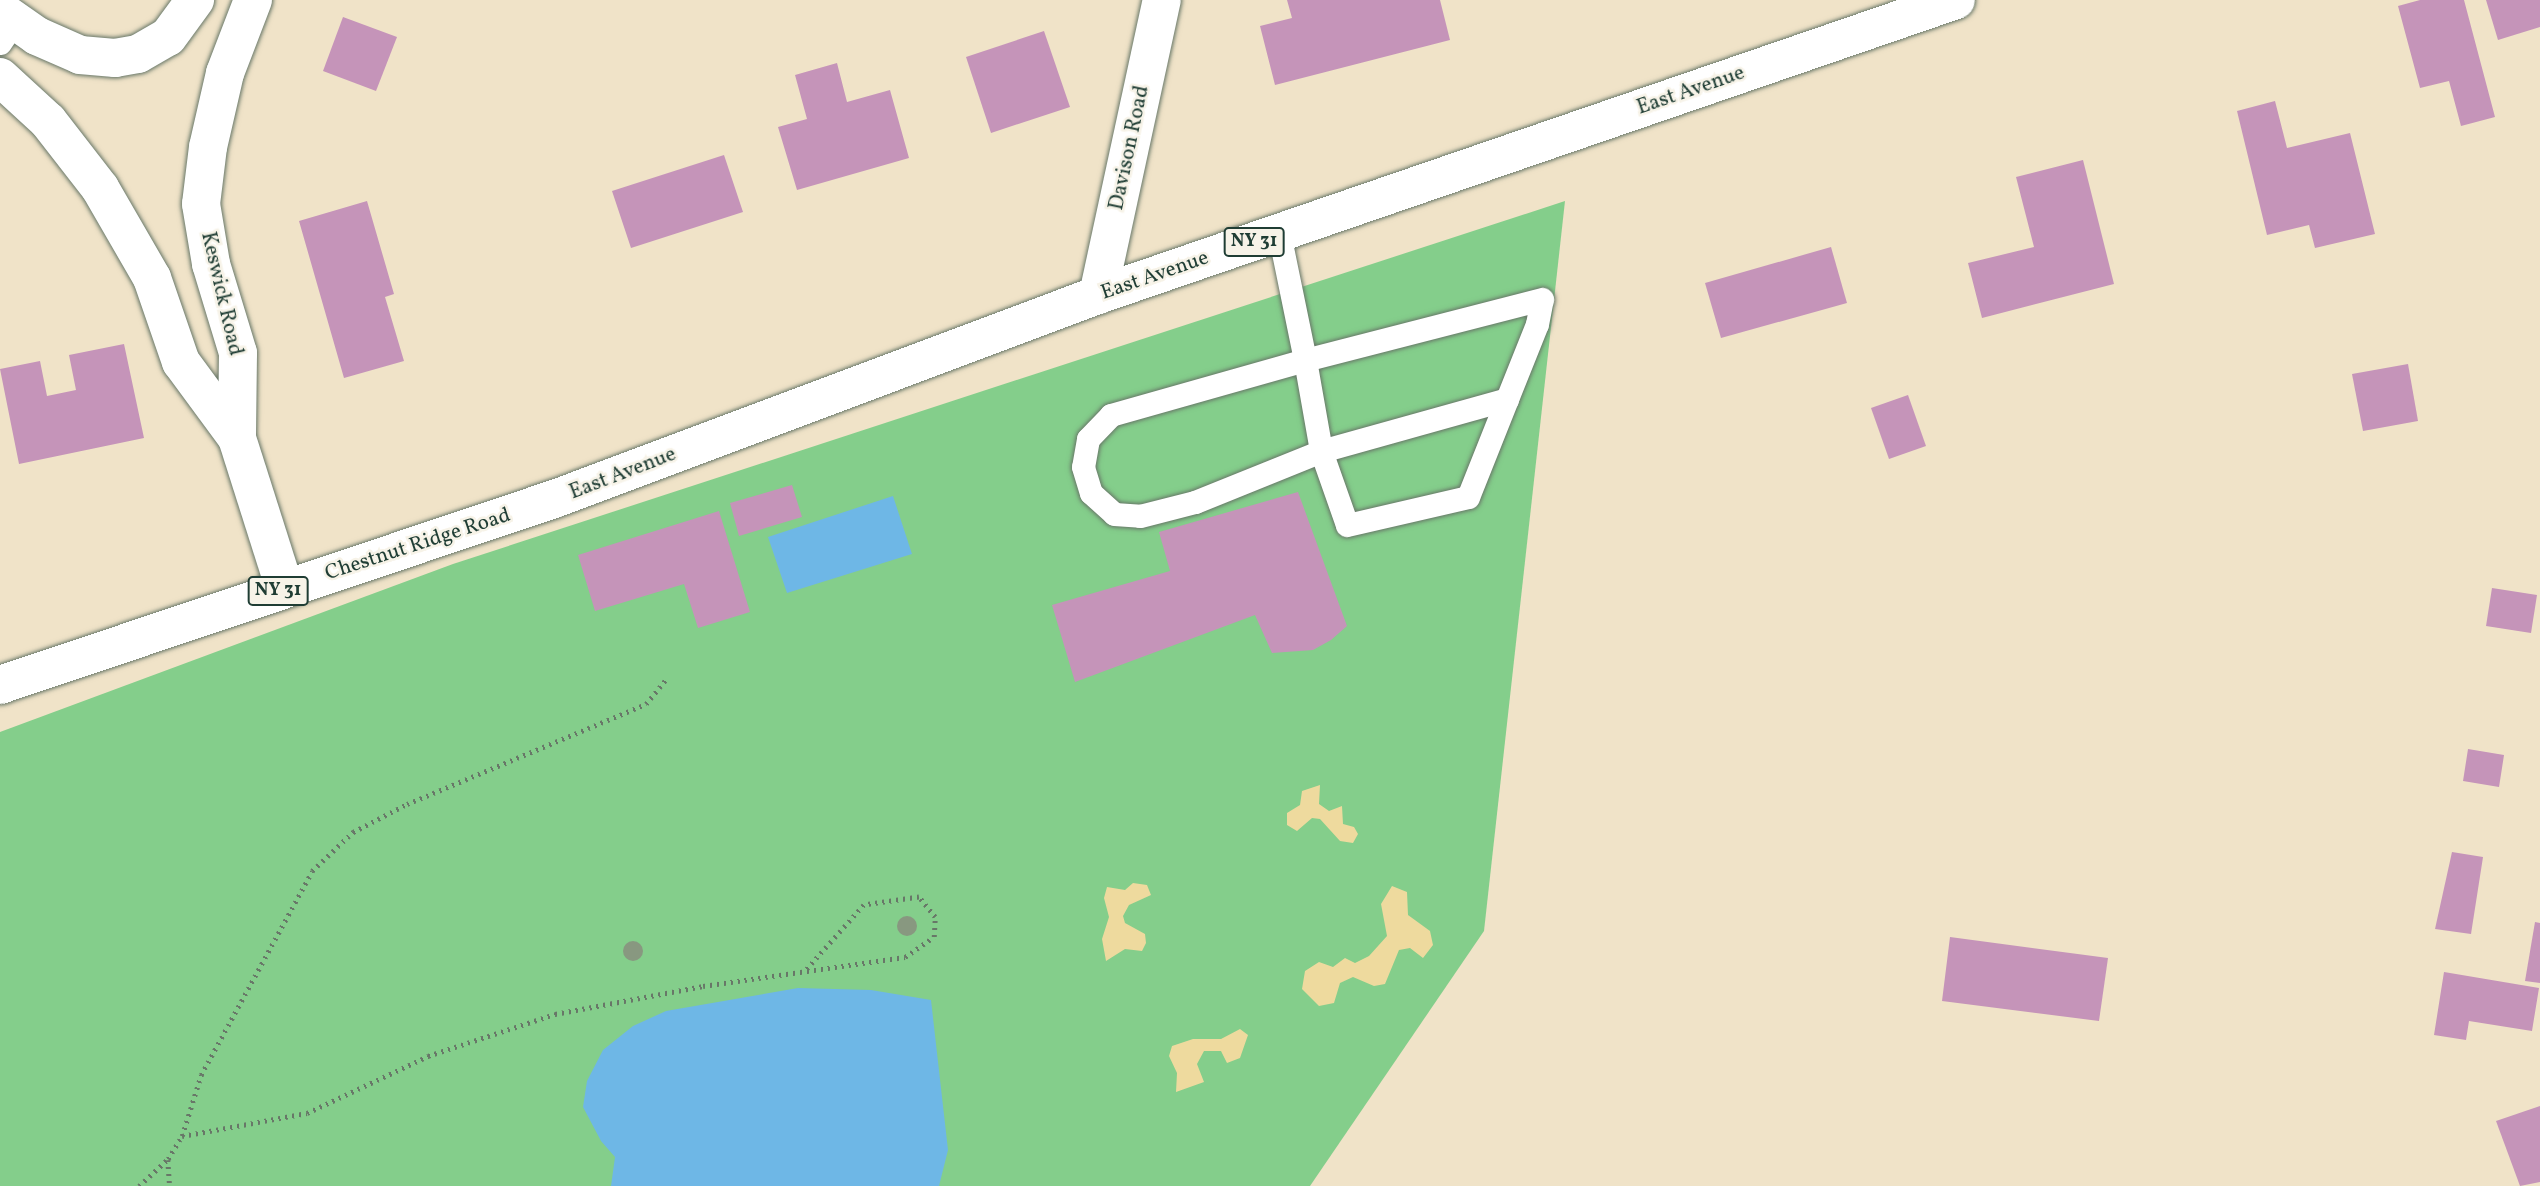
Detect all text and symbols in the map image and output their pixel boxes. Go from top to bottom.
street label: East Avenue [1634,61,1748,121]
street label: Davison Road [1104,83,1156,213]
road number: NY 31 [1222,226,1286,258]
street label: Keswick Road [195,230,247,358]
street label: East Avenue [1098,246,1212,306]
street label: East Avenue [566,442,680,506]
street label: Chestnut Ridge Road [322,503,514,587]
road number: NY 31 [246,576,310,606]

